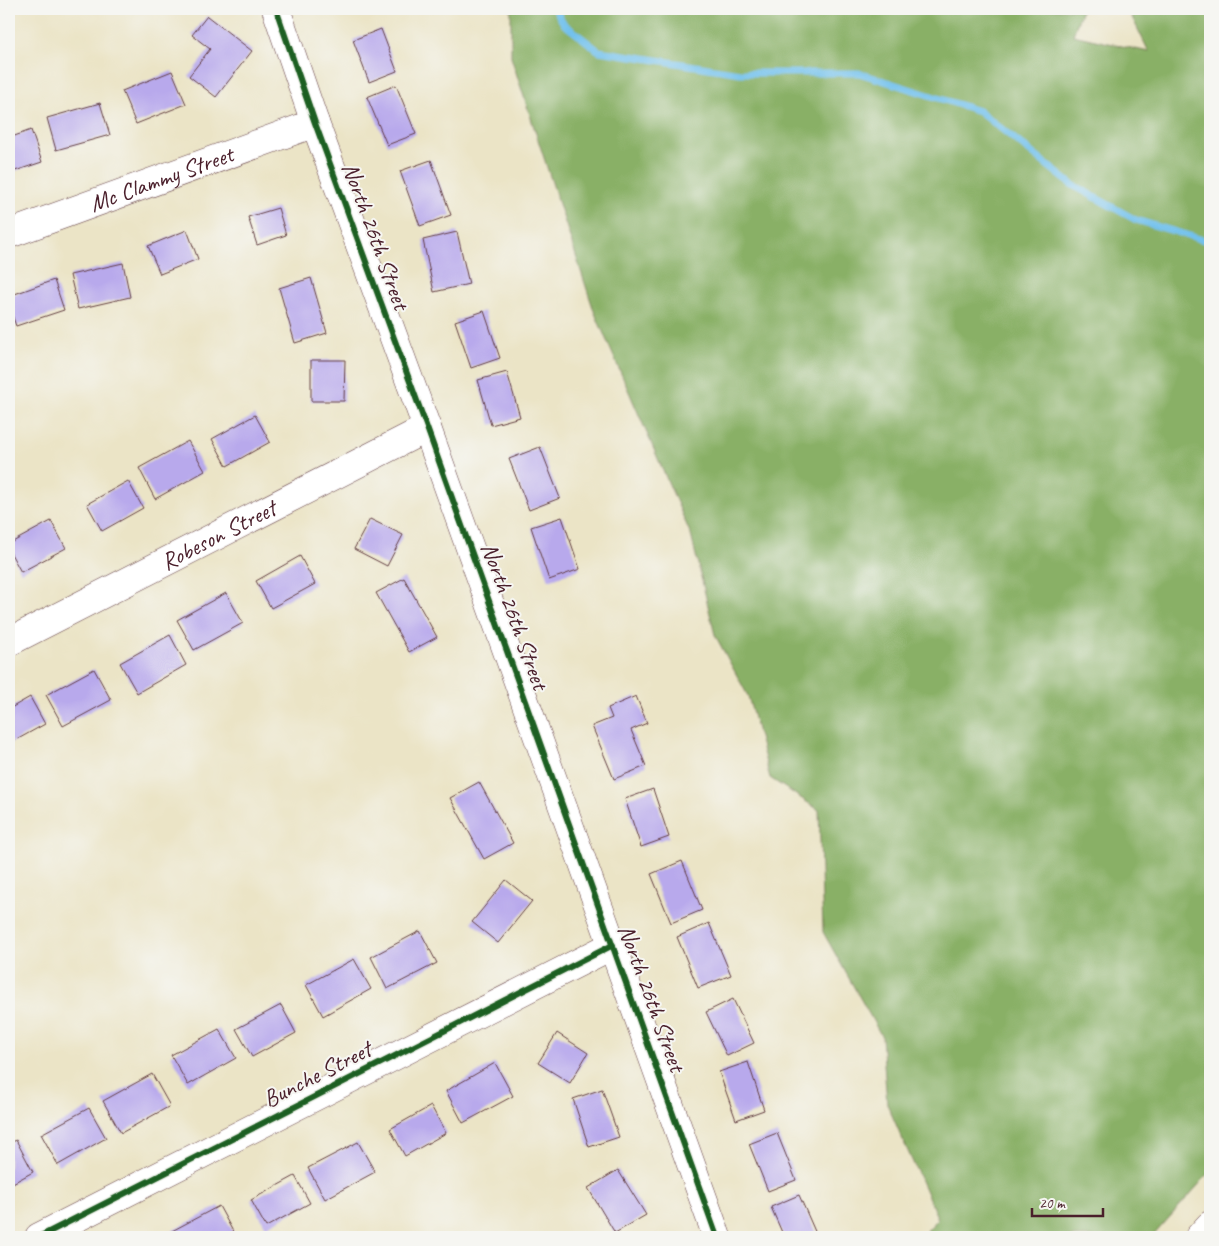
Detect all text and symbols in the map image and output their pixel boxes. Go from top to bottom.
street label: Mc Clammy Street [85,138,239,219]
street label: North 26th Street [336,158,417,315]
street label: Robeson Street [156,492,283,577]
street label: North 26th Street [475,538,556,695]
street label: North 26th Street [612,920,693,1077]
street label: Bunche Street [258,1033,379,1114]
scale bar [1032,1186,1103,1218]
text: 20 m [1039,1194,1066,1213]

